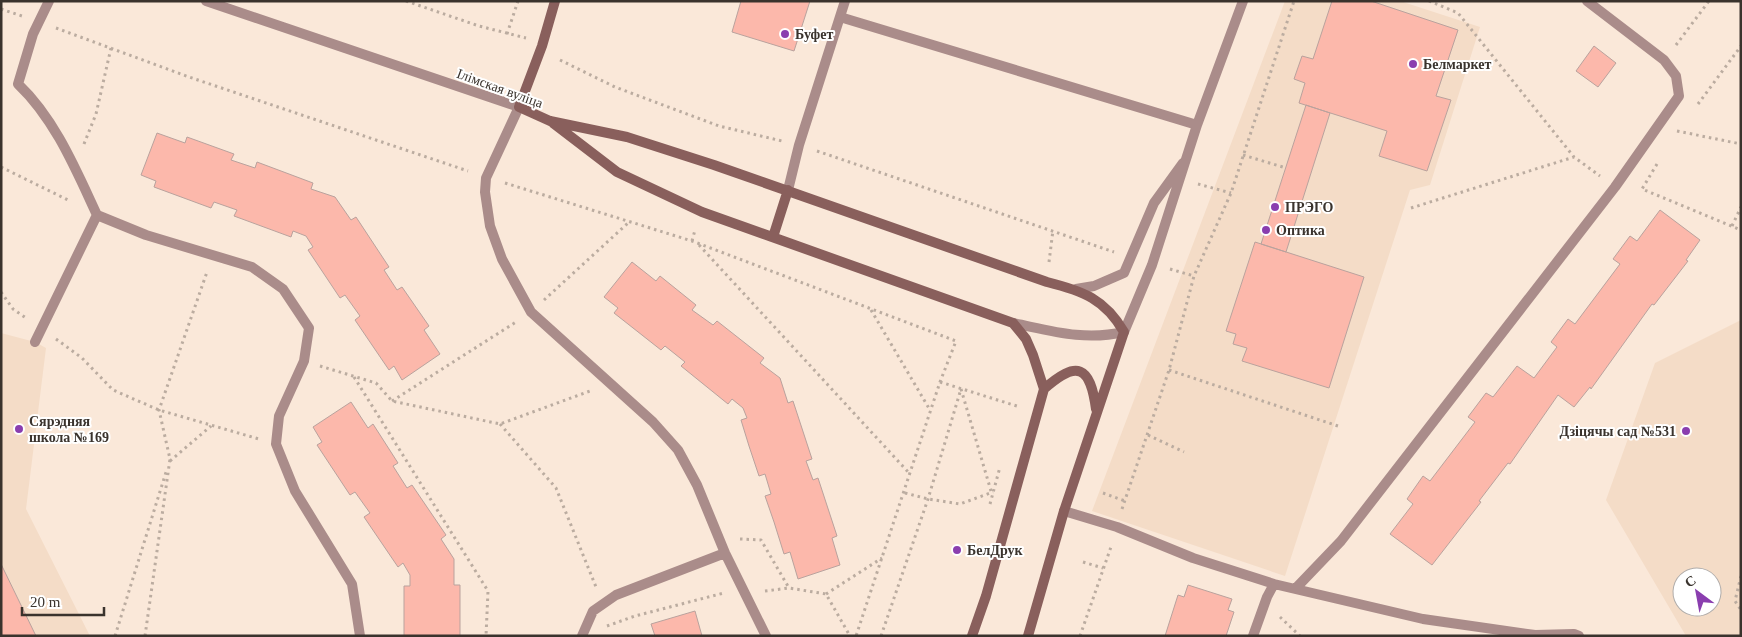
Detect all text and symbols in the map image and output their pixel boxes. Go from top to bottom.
place label: Буфет [795,27,833,42]
marker: Буфет [779,28,791,40]
place label: Белмаркет [1423,57,1491,72]
marker: Белмаркет [1407,58,1419,70]
street label: Ілімская вуліца [455,66,546,111]
place label: ПРЭГО [1285,200,1333,215]
marker: ПРЭГО [1269,201,1281,213]
place label: Оптика [1276,223,1325,238]
marker: Оптика [1260,224,1272,236]
place label: Сярэдняя школа №169 [29,414,109,445]
marker: Сярэдняя школа №169 [13,423,25,435]
place label: Дзіцячы сад №531 [1560,424,1676,439]
marker: Дзіцячы сад №531 [1680,425,1692,437]
place label: БелДрук [967,543,1024,558]
marker: БелДрук [951,544,963,556]
north arrow [1672,567,1722,617]
text: С [1682,572,1699,590]
scale bar [22,584,105,616]
text: 20 m [30,594,61,610]

